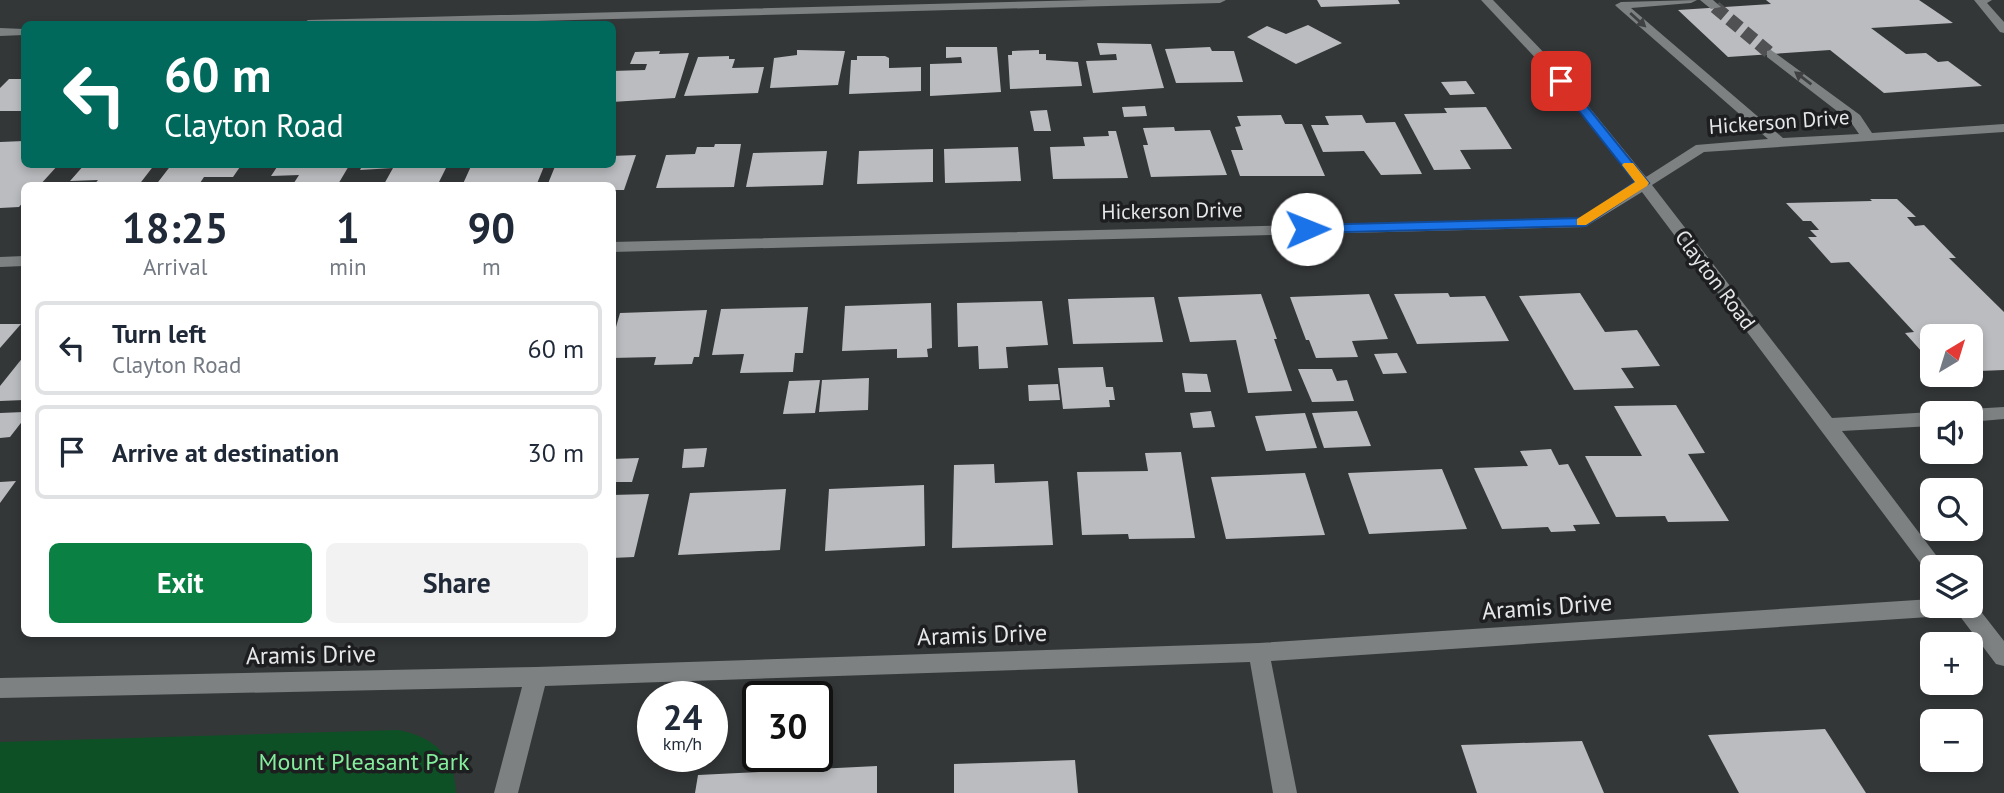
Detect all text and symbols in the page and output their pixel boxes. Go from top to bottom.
one-way arrow [1629,12,1647,28]
text: 60 m [164,42,271,106]
icon: left [49,49,140,140]
pin [1531,51,1591,111]
icon: arrive [1542,62,1580,100]
one-way arrow [1794,71,1812,86]
street label: Hickerson Drive [1708,103,1850,140]
text: Clayton Road [164,104,344,146]
position arrow [1270,192,1344,266]
street label: Hickerson Drive [1101,196,1243,225]
text: 18:25 [122,200,228,255]
text: 1 [336,200,360,255]
text: 90 [468,200,515,255]
street label: Clayton Road [1669,224,1762,335]
text: Arrival [143,252,207,281]
text: min [329,252,367,281]
text: m [482,252,501,281]
text: Turn left [112,317,206,350]
north arrow [1920,324,1983,387]
map controls [1920,324,1983,772]
icon: left [53,329,91,367]
text: 60 m [528,332,584,365]
text: Clayton Road [112,350,241,379]
button: sound [1920,401,1983,464]
icon: arrive [53,433,91,471]
text: Arrive at destination [112,436,339,469]
text: 30 m [528,436,584,469]
button: search [1920,478,1983,541]
button: Exit [49,543,312,623]
button: Share [326,543,588,623]
button: layers [1920,555,1983,618]
street label: Aramis Drive [1481,586,1613,627]
street label: Aramis Drive [916,617,1048,652]
button: + [1920,632,1983,695]
street label: Aramis Drive [246,638,376,671]
speed limit sign: 30 [742,681,833,772]
text: 24 [663,694,702,740]
button: − [1920,709,1983,772]
text: km/h [663,732,702,755]
park label: Mount Pleasant Park [259,746,470,777]

